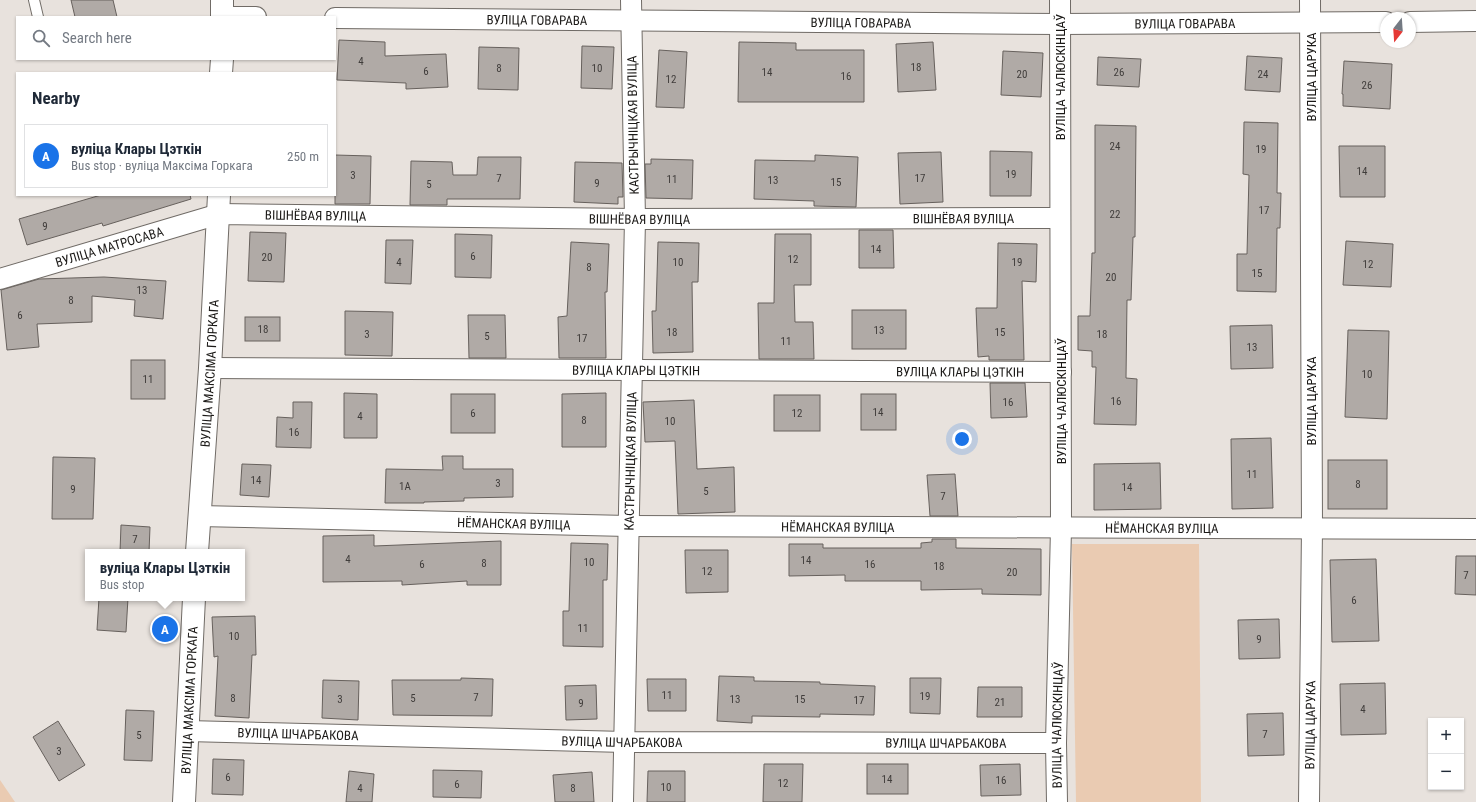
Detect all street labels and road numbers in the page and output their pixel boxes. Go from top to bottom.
street label: ВУЛІЦА ГОВАРАВА [487,12,588,28]
street label: ВУЛІЦА ГОВАРАВА [811,14,912,30]
street label: ВУЛІЦА ЧАЛЮСКІНЦАЎ [1053,14,1068,140]
street label: ВУЛІЦА ГОВАРАВА [1135,15,1236,31]
street label: ВУЛІЦА ЦАРУКА [1304,32,1319,122]
street label: КАСТРЫЧНІЦКАЯ ВУЛІЦА [624,55,642,195]
street label: ВІШНЁВАЯ ВУЛІЦА [265,207,367,223]
street label: ВІШНЁВАЯ ВУЛІЦА [589,211,691,227]
street label: ВІШНЁВАЯ ВУЛІЦА [913,211,1015,226]
street label: ВУЛІЦА МАТРОСАВА [54,223,166,270]
street label: ВУЛІЦА МАКСІМА ГОРКАГА [197,299,221,448]
street label: ВУЛІЦА ЧАЛЮСКІНЦАЎ [1054,338,1069,464]
street label: ВУЛІЦА ЦАРУКА [1304,356,1319,446]
street label: ВУЛІЦА КЛАРЫ ЦЭТКІН [572,362,700,378]
street label: ВУЛІЦА КЛАРЫ ЦЭТКІН [896,364,1024,379]
street label: КАСТРЫЧНІЦКАЯ ВУЛІЦА [621,391,639,531]
street label: НЁМАНСКАЯ ВУЛІЦА [457,515,571,532]
street label: НЁМАНСКАЯ ВУЛІЦА [781,519,895,534]
street label: НЁМАНСКАЯ ВУЛІЦА [1105,520,1219,536]
street label: ВУЛІЦА МАКСІМА ГОРКАГА [178,625,200,774]
street label: ВУЛІЦА ЧАЛЮСКІНЦАЎ [1048,662,1065,788]
street label: ВУЛІЦА ЦАРУКА [1302,680,1318,770]
street label: ВУЛІЦА ШЧАРБАКОВА [237,725,359,743]
street label: ВУЛІЦА ШЧАРБАКОВА [561,733,683,750]
street label: ВУЛІЦА ШЧАРБАКОВА [885,735,1007,750]

